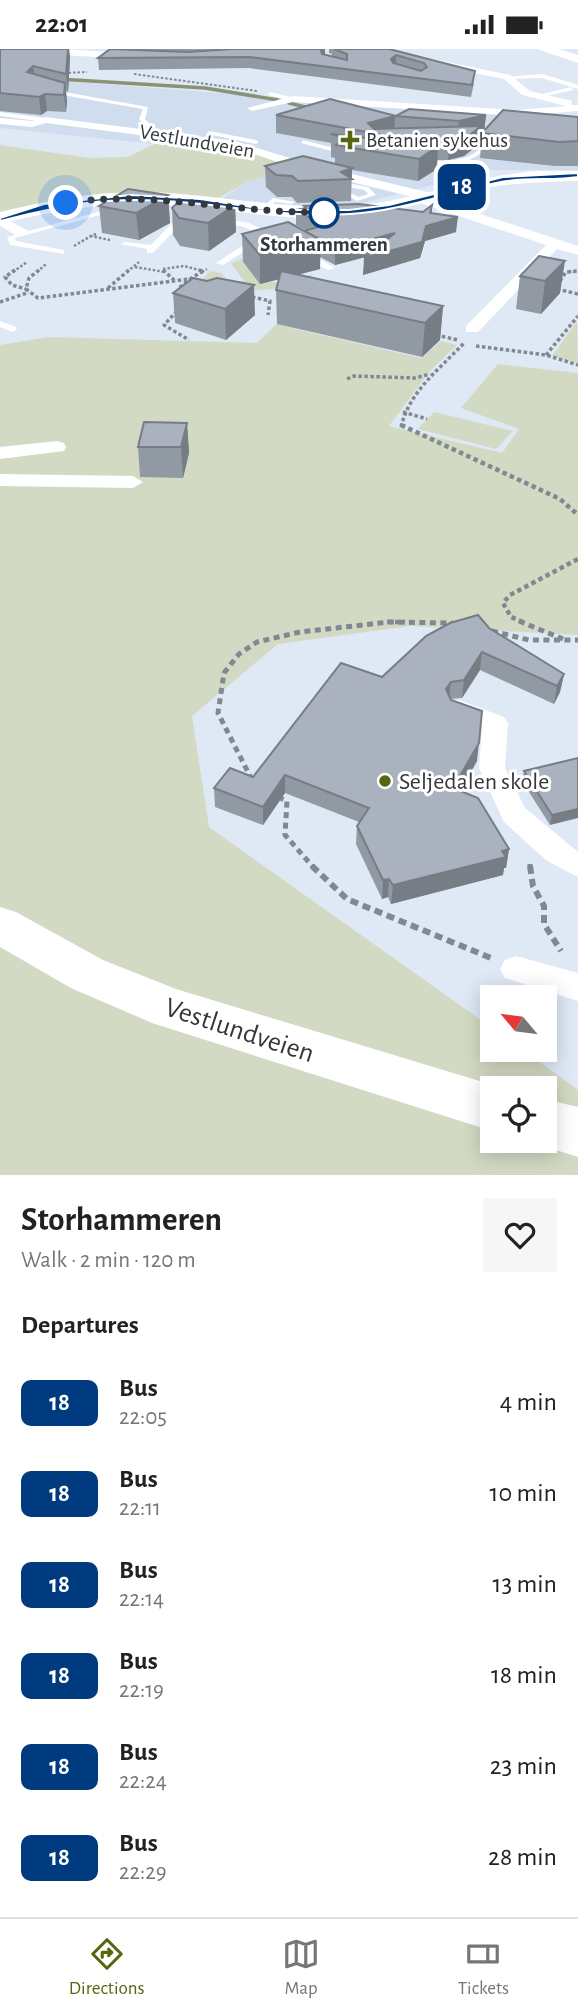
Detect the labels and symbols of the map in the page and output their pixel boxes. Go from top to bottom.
street label: Vestlundveien [138,121,256,162]
marker: Betanien sykehus [340,130,360,150]
place label: Betanien sykehus [366,130,508,151]
line badge: 18 [430,164,494,210]
your location [48,185,83,220]
marker: Storhammeren [309,198,339,228]
place label: Storhammeren [260,234,388,255]
place label: Seljedalen skole [399,770,549,794]
marker: Seljedalen skole [377,773,393,789]
north arrow [480,985,556,1062]
street label: Vestlundveien [161,994,317,1068]

